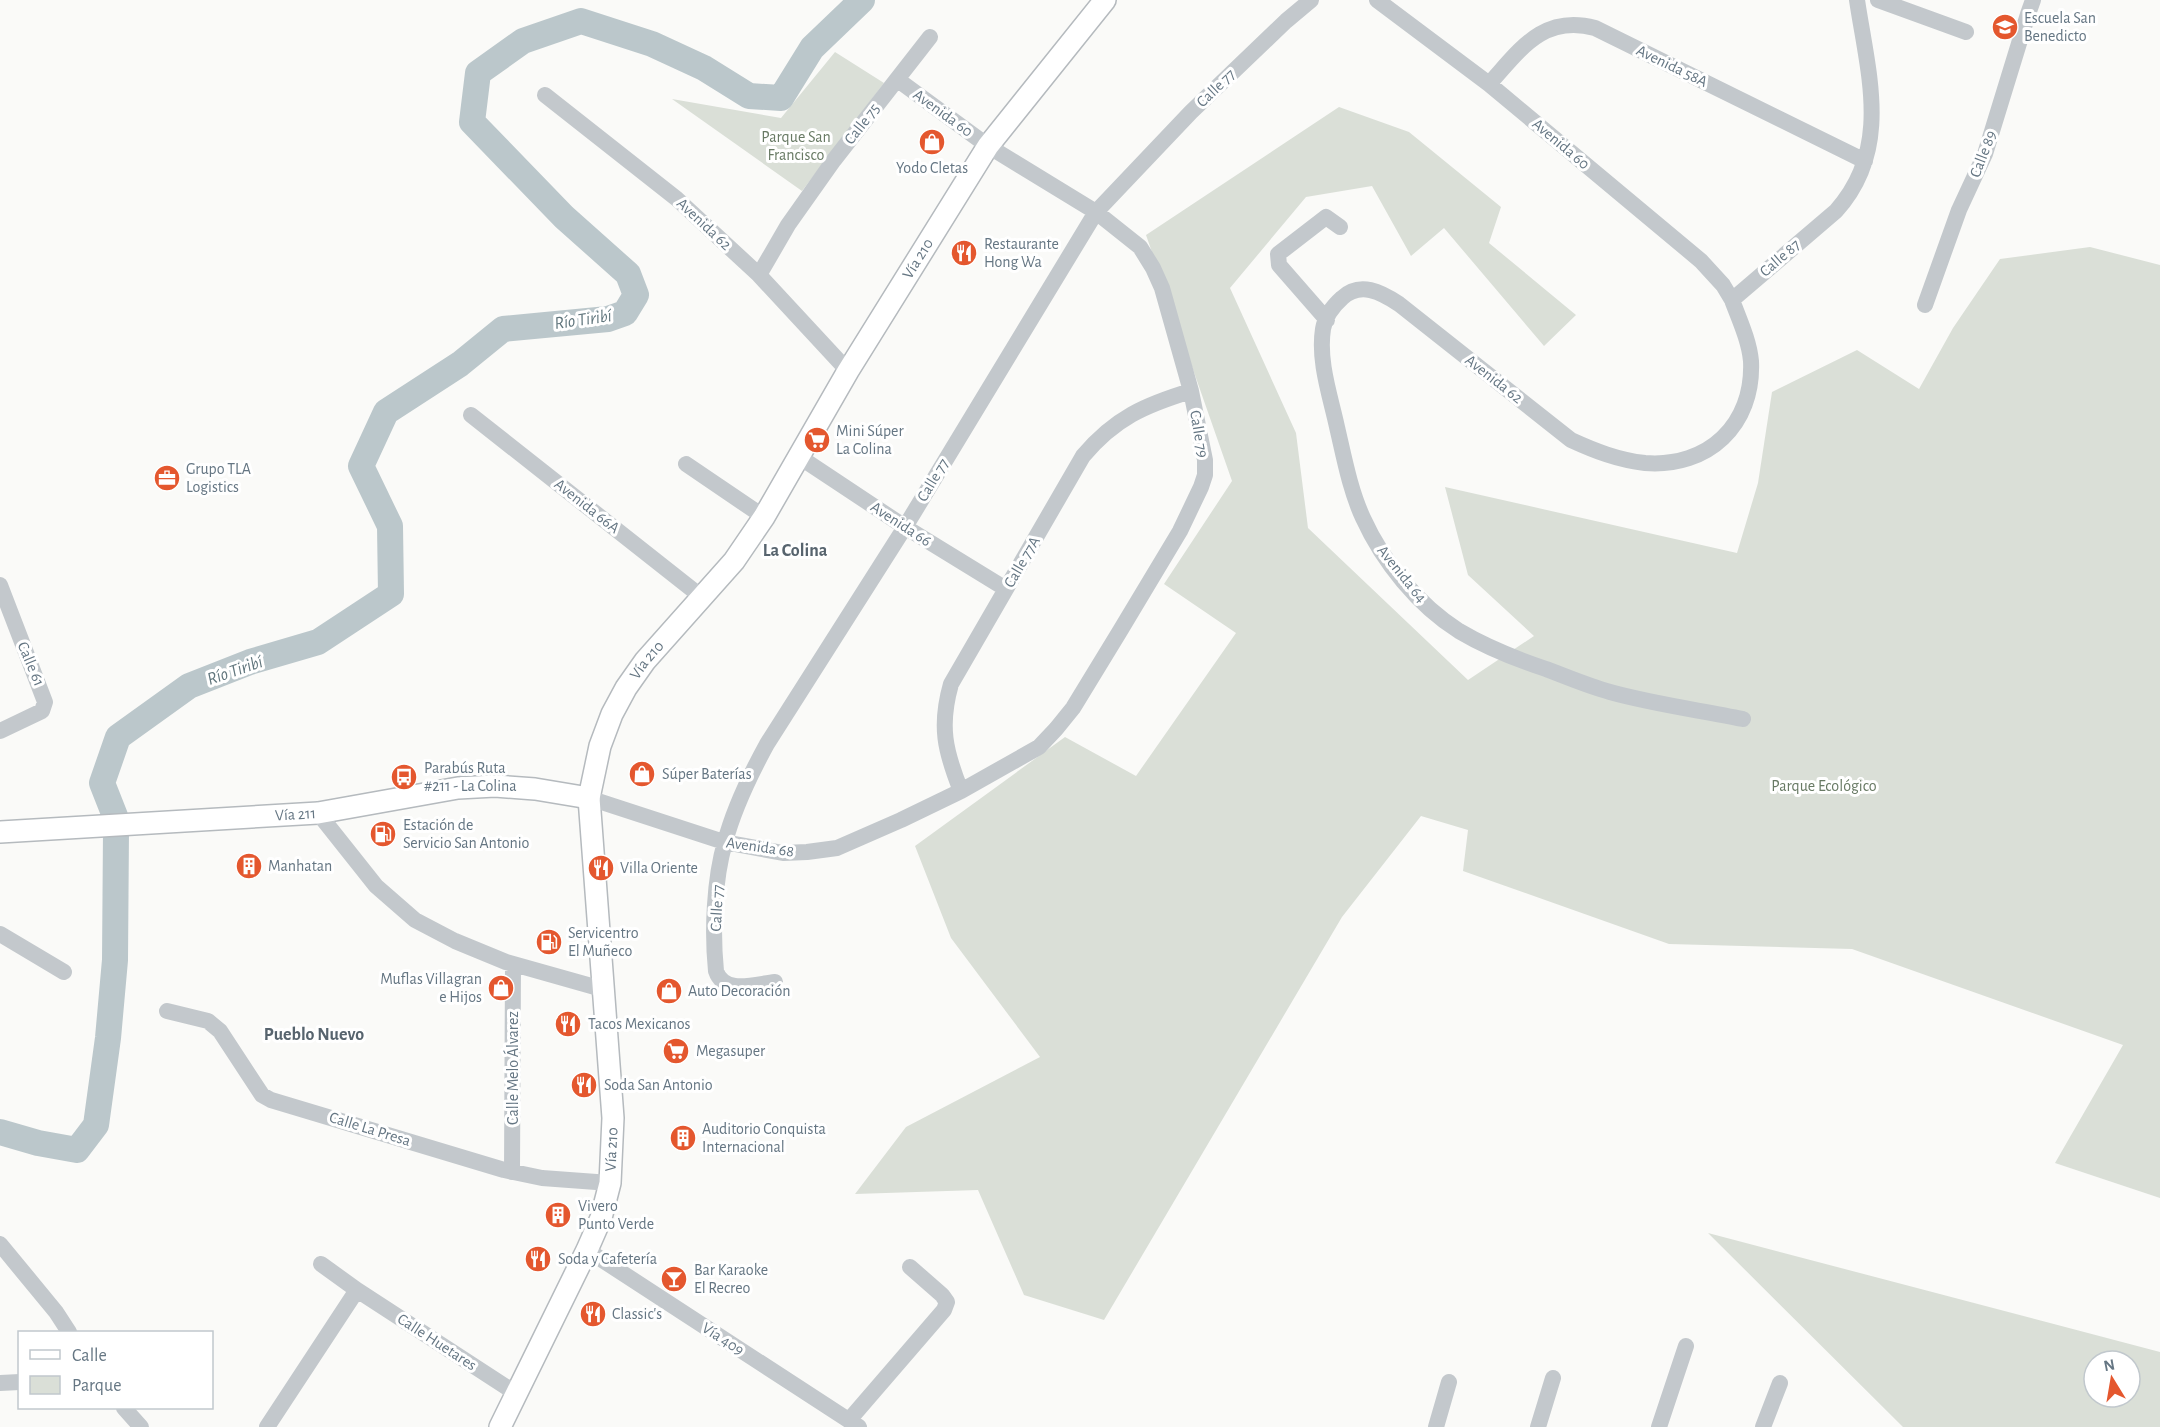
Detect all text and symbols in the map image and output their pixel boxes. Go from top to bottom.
place label: Escuela San Benedicto [2024,10,2096,44]
school or university icon: Escuela San Benedicto [1990,12,2020,42]
street label: Avenida 58A [1634,42,1710,90]
street label: Calle 77 [1194,66,1239,110]
street label: Avenida 60 [910,86,976,140]
street label: Calle 75 [841,101,883,147]
street label: Avenida 60 [1529,116,1593,172]
shop icon: Yodo Cletas [917,127,947,157]
street label: Calle 89 [1967,128,1999,180]
park label: Parque San Francisco [761,129,831,163]
place label: Yodo Cletas [896,160,968,176]
street label: Avenida 62 [674,195,734,253]
street label: Vía 210 [899,236,936,282]
place label: Restaurante Hong Wa [984,236,1059,270]
street label: Calle 87 [1757,236,1804,280]
restaurant icon: Restaurante Hong Wa [949,238,979,268]
water label: Río Tiribí [553,307,614,333]
street label: Avenida 62 [1462,352,1526,406]
street label: Calle 79 [1187,409,1211,459]
place label: Mini Súper La Colina [836,423,904,457]
supermarket icon: Mini Súper La Colina [802,425,832,455]
street label: Calle 77 [914,455,952,504]
place label: Grupo TLA Logistics [186,461,251,495]
office icon: Grupo TLA Logistics [152,463,182,493]
street label: Avenida 66A [551,476,623,536]
street label: Avenida 66 [868,499,934,549]
street label: Calle 77A [1001,534,1043,590]
district label: La Colina [763,542,828,560]
street label: Avenida 64 [1374,542,1430,606]
street label: Vía 210 [627,638,667,682]
street label: Calle 61 [15,639,47,689]
water label: Río Tiribí [205,653,266,689]
shop icon: Súper Baterías [627,759,657,789]
place label: Parabús Ruta #211 - La Colina [424,760,517,794]
bus stop icon: Parabús Ruta #211 - La Colina [389,762,419,792]
place label: Súper Baterías [662,766,752,782]
park label: Parque Ecológico [1771,778,1877,794]
street label: Vía 211 [274,805,317,824]
place label: Estación de Servicio San Antonio [403,817,530,851]
fuel station icon: Estación de Servicio San Antonio [368,819,398,849]
street label: Avenida 68 [725,834,795,860]
building icon: Manhatan [234,851,264,881]
restaurant icon: Villa Oriente [586,853,616,883]
place label: Manhatan [268,858,332,874]
place label: Villa Oriente [620,860,698,876]
street label: Calle 77 [708,884,726,932]
place label: Servicentro El Muñeco [568,925,639,959]
fuel station icon: Servicentro El Muñeco [534,927,564,957]
place label: Muflas Villagran e Hijos [380,971,482,1006]
shop icon: Muflas Villagran e Hijos [486,973,516,1003]
shop icon: Auto Decoración [654,976,684,1006]
place label: Auto Decoración [688,983,790,999]
restaurant icon: Tacos Mexicanos [553,1009,583,1039]
street label: Calle Melo Álvarez [503,1011,521,1125]
place label: Tacos Mexicanos [588,1016,691,1032]
district label: Pueblo Nuevo [264,1026,364,1044]
supermarket icon: Megasuper [661,1036,691,1066]
place label: Megasuper [696,1043,766,1059]
restaurant icon: Soda San Antonio [569,1070,599,1100]
place label: Soda San Antonio [604,1077,713,1093]
street label: Calle La Presa [327,1109,413,1149]
place label: Auditorio Conquista Internacional [702,1121,826,1155]
building icon: Auditorio Conquista Internacional [668,1123,698,1153]
street label: Vía 210 [603,1127,621,1172]
place label: Vivero Punto Verde [578,1198,654,1232]
building icon: Vivero Punto Verde [543,1200,573,1230]
restaurant icon: Soda y Cafetería [523,1244,553,1274]
place label: Soda y Cafetería [558,1251,657,1268]
place label: Bar Karaoke El Recreo [694,1262,768,1296]
bar icon: Bar Karaoke El Recreo [659,1264,689,1294]
restaurant icon: Classic's [578,1299,608,1329]
place label: Classic's [612,1306,662,1322]
street label: Calle Huetares [395,1311,479,1373]
street label: Vía 409 [699,1320,747,1358]
legend [18,1331,213,1409]
text: Calle [72,1347,107,1365]
north arrow [2082,1349,2142,1409]
text: N [2102,1356,2116,1374]
text: Parque [72,1377,121,1395]

